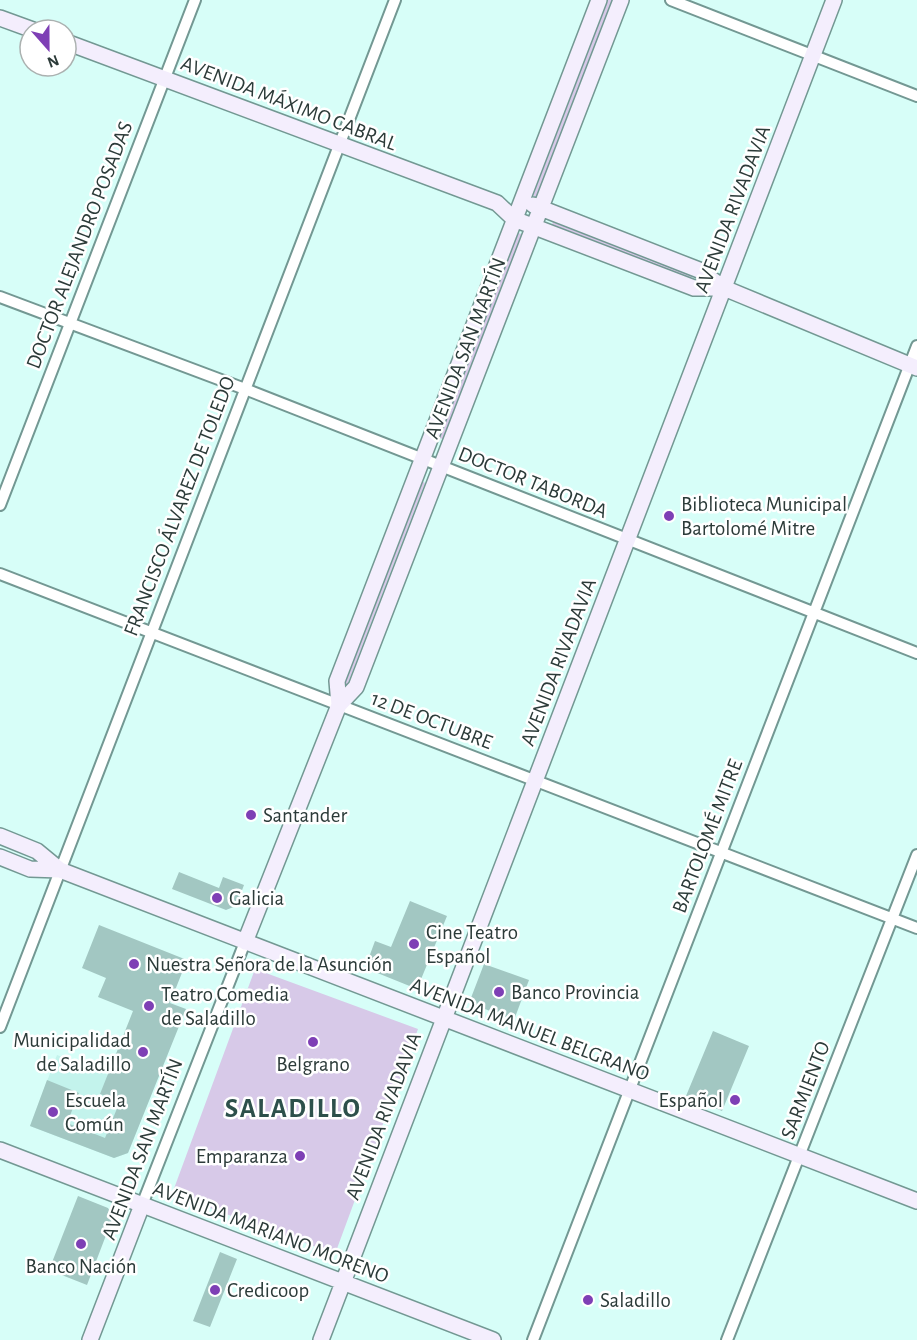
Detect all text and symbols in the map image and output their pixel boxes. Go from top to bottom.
north arrow [18,18,78,78]
street label: AVENIDA MÁXIMO CABRAL [178,51,401,154]
text: N [45,52,61,71]
street label: DOCTOR ALEJANDRO POSADAS [23,119,136,372]
street label: AVENIDA RIVADAVIA [691,123,774,296]
street label: AVENIDA SAN MARTÍN [419,254,510,442]
street label: FRANCISCO ÁLVAREZ DE TOLEDO [118,373,239,639]
street label: DOCTOR TABORDA [455,443,610,522]
place label: Biblioteca Municipal Bartolomé Mitre [681,494,847,539]
marker: Biblioteca Municipal Bartolomé Mitre [662,509,676,523]
street label: AVENIDA RIVADAVIA [517,576,600,749]
street label: 12 DE OCTUBRE [368,688,495,753]
street label: BARTOLOMÉ MITRE [667,756,746,916]
place label: Santander [263,805,347,826]
marker: Santander [244,808,258,822]
place label: Galicia [229,888,285,909]
marker: Galicia [210,891,224,905]
place label: Cine Teatro Español [426,922,518,967]
marker: Cine Teatro Español [407,937,421,951]
place label: Nuestra Señora de la Asunción [146,954,392,975]
marker: Nuestra Señora de la Asunción [127,957,141,971]
street label: AVENIDA MANUEL BELGRANO [407,974,652,1085]
place label: Banco Provincia [511,982,640,1003]
place label: Teatro Comedia de Saladillo [161,984,290,1029]
marker: Banco Provincia [492,985,506,999]
marker: Teatro Comedia de Saladillo [142,999,156,1013]
place label: Municipalidad de Saladillo [13,1030,131,1075]
street label: AVENIDA RIVADAVIA [342,1030,425,1203]
marker: Belgrano [306,1035,320,1049]
street label: SARMIENTO [777,1038,834,1142]
marker: Municipalidad de Saladillo [136,1045,150,1059]
place label: Belgrano [276,1054,350,1075]
street label: AVENIDA SAN MARTÍN [96,1055,187,1243]
place label: Escuela Común [65,1090,127,1135]
place label: Español [659,1090,723,1111]
marker: Español [728,1093,742,1107]
district label: SALADILLO [225,1095,361,1122]
marker: Escuela Común [46,1105,60,1119]
place label: Emparanza [196,1146,288,1167]
marker: Emparanza [293,1149,307,1163]
street label: AVENIDA MARIANO MORENO [150,1178,391,1287]
marker: Banco Nación [74,1237,88,1251]
place label: Banco Nación [25,1256,137,1277]
place label: Credicoop [227,1280,309,1301]
marker: Credicoop [208,1283,222,1297]
place label: Saladillo [600,1290,671,1311]
marker: Saladillo [581,1293,595,1307]

